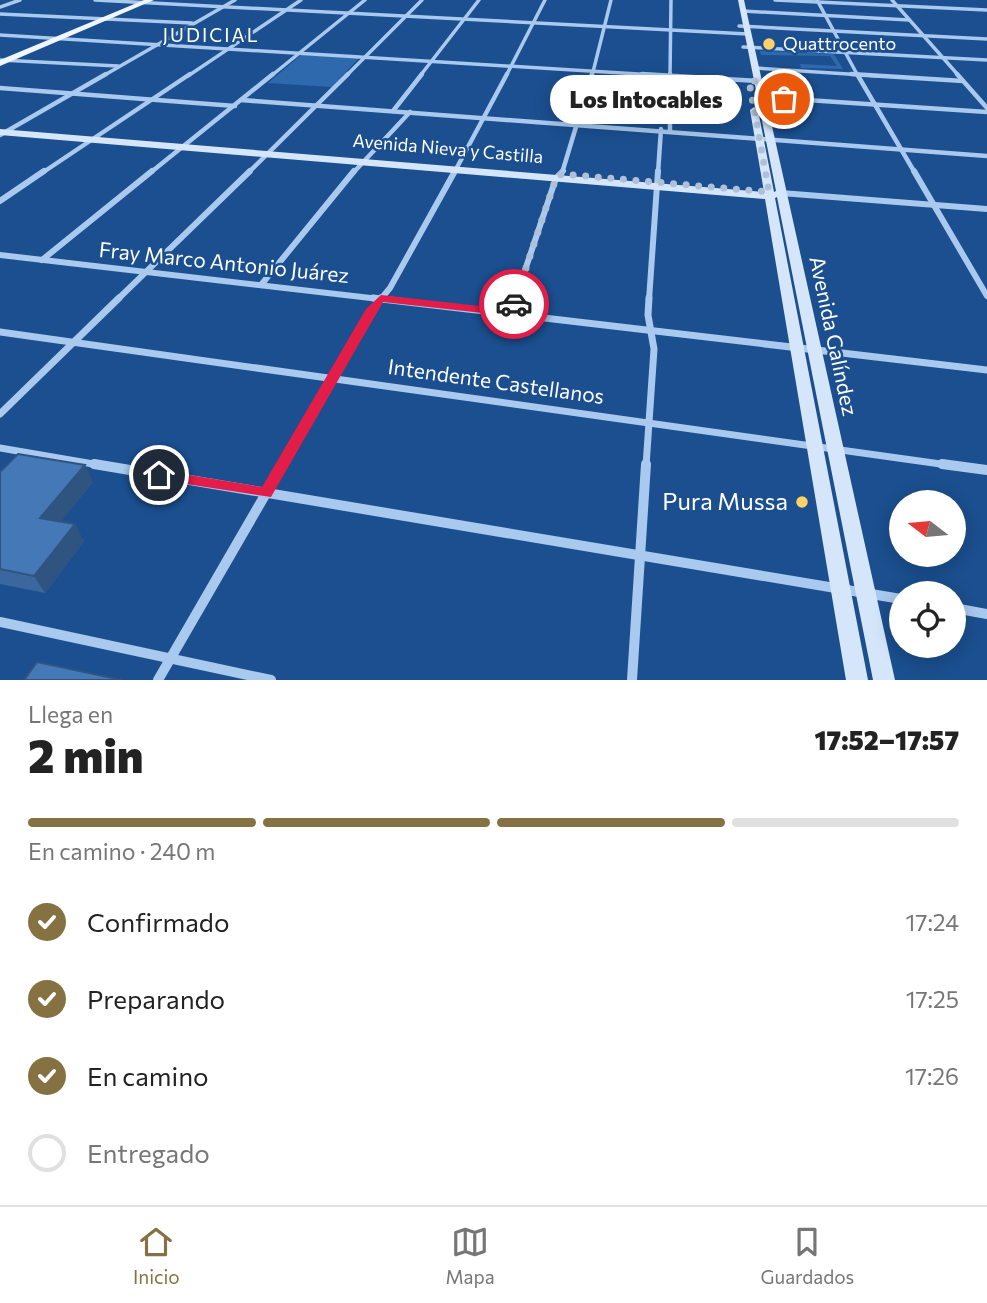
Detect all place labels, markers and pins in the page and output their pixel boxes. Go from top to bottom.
place label: Quattrocento [783,32,896,54]
marker: Quattrocento [761,36,777,52]
pin [754,69,814,129]
callout: Los Intocables [550,74,742,124]
pin [129,445,189,505]
place label: Pura Mussa [662,486,788,515]
marker: Pura Mussa [794,494,810,510]

